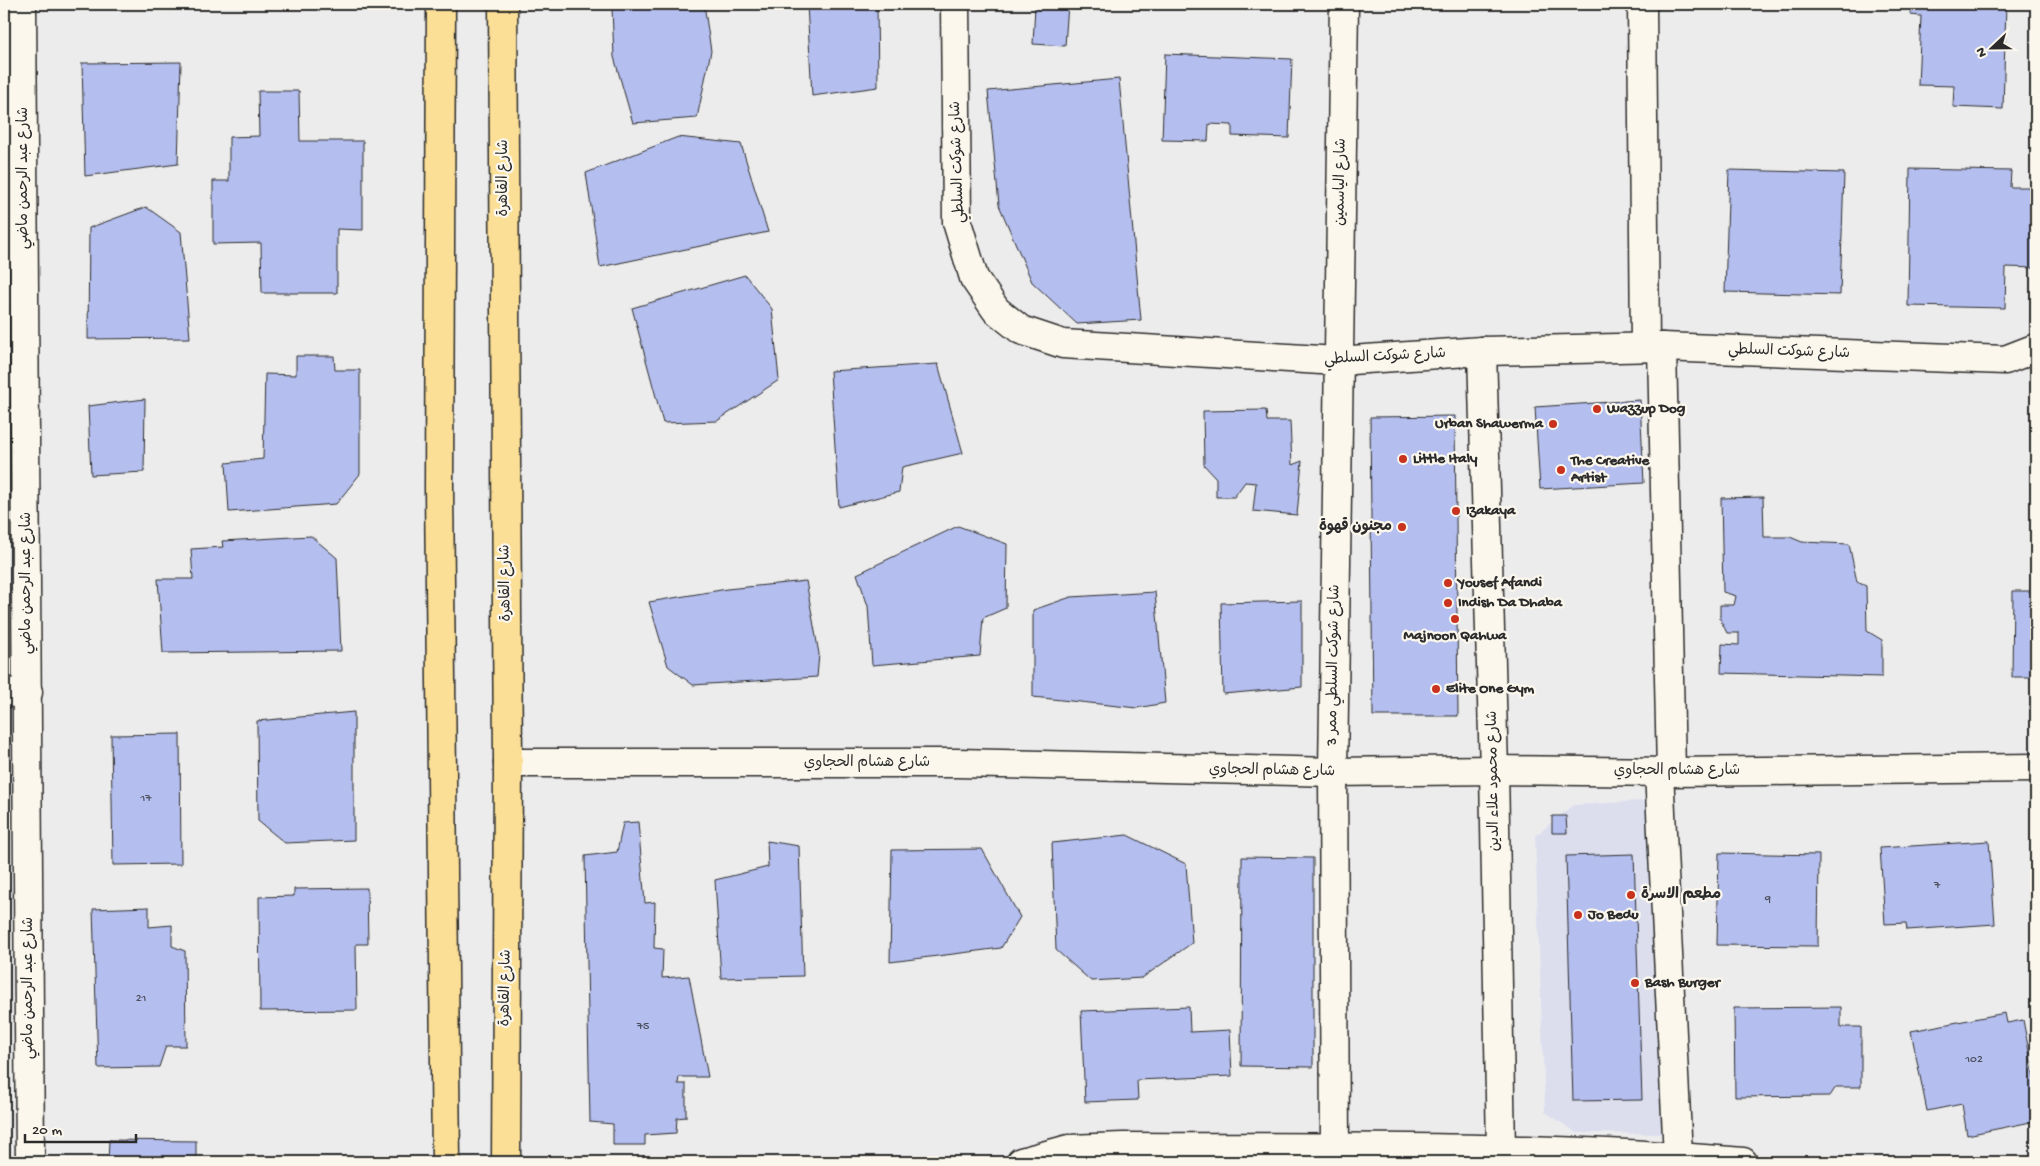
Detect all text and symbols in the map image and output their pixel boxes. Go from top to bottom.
north arrow [1968,22,2018,72]
text: N [1973,45,1992,59]
street label: شارع شوكت السلطي [947,101,971,223]
street label: شارع عبد الرحمن ماضي [15,107,35,249]
street label: شارع الياسمين [1331,138,1351,226]
street label: شارع القاهرة [495,139,513,217]
street label: شارع شوكت السلطي [1728,341,1850,365]
street label: شارع شوكت السلطي [1324,345,1447,371]
place label: Wazzup Dog [1606,400,1686,418]
marker: Wazzup Dog [1591,403,1603,415]
place label: Urban Shawerma [1435,415,1544,433]
marker: Urban Shawerma [1547,418,1559,430]
place label: Little Italy [1413,450,1478,468]
place label: The Creative Artist [1570,452,1651,487]
marker: Little Italy [1397,453,1409,465]
marker: The Creative Artist [1555,464,1567,476]
place label: Izakaya [1466,502,1516,520]
marker: Izakaya [1450,505,1462,517]
street label: شارع عبد الرحمن ماضي [18,512,38,654]
place label: مجنون قهوة [1319,517,1392,536]
marker: مجنون قهوة [1396,521,1408,533]
street label: شارع القاهرة [496,544,516,622]
place label: Yousef Afandi [1456,574,1542,592]
marker: Yousef Afandi [1442,577,1454,589]
street label: شارع شوكت السلطي ممر 3 [1324,584,1346,747]
place label: Indish Da Dhaba [1458,594,1563,612]
marker: Indish Da Dhaba [1442,597,1454,609]
marker: Majnoon Qahwa [1449,613,1461,625]
place label: Majnoon Qahwa [1404,627,1507,645]
place label: Elite One Gym [1446,680,1535,698]
marker: Elite One Gym [1430,683,1442,695]
street label: شارع محمود علاء الدين [1484,710,1504,852]
street label: شارع هشام الحجاوي [804,754,930,772]
street label: شارع هشام الحجاوي [1209,761,1335,781]
street label: شارع هشام الحجاوي [1614,762,1740,780]
house number: 17 [139,792,152,806]
house number: 7 [1933,879,1941,893]
place label: مطعم الاسرة [1641,886,1721,904]
marker: مطعم الاسرة [1625,889,1637,901]
house number: 9 [1764,893,1771,907]
place label: Jo Bedu [1587,906,1639,924]
marker: Jo Bedu [1572,909,1584,921]
street label: شارع عبد الرحمن ماضي [20,917,40,1059]
street label: شارع القاهرة [496,949,516,1027]
place label: Bash Burger [1644,974,1721,992]
marker: Bash Burger [1629,977,1641,989]
house number: 21 [136,992,147,1006]
house number: 75 [636,1020,649,1034]
house number: 102 [1964,1053,1983,1067]
scale bar [25,1111,136,1143]
text: 20 m [32,1122,62,1140]

